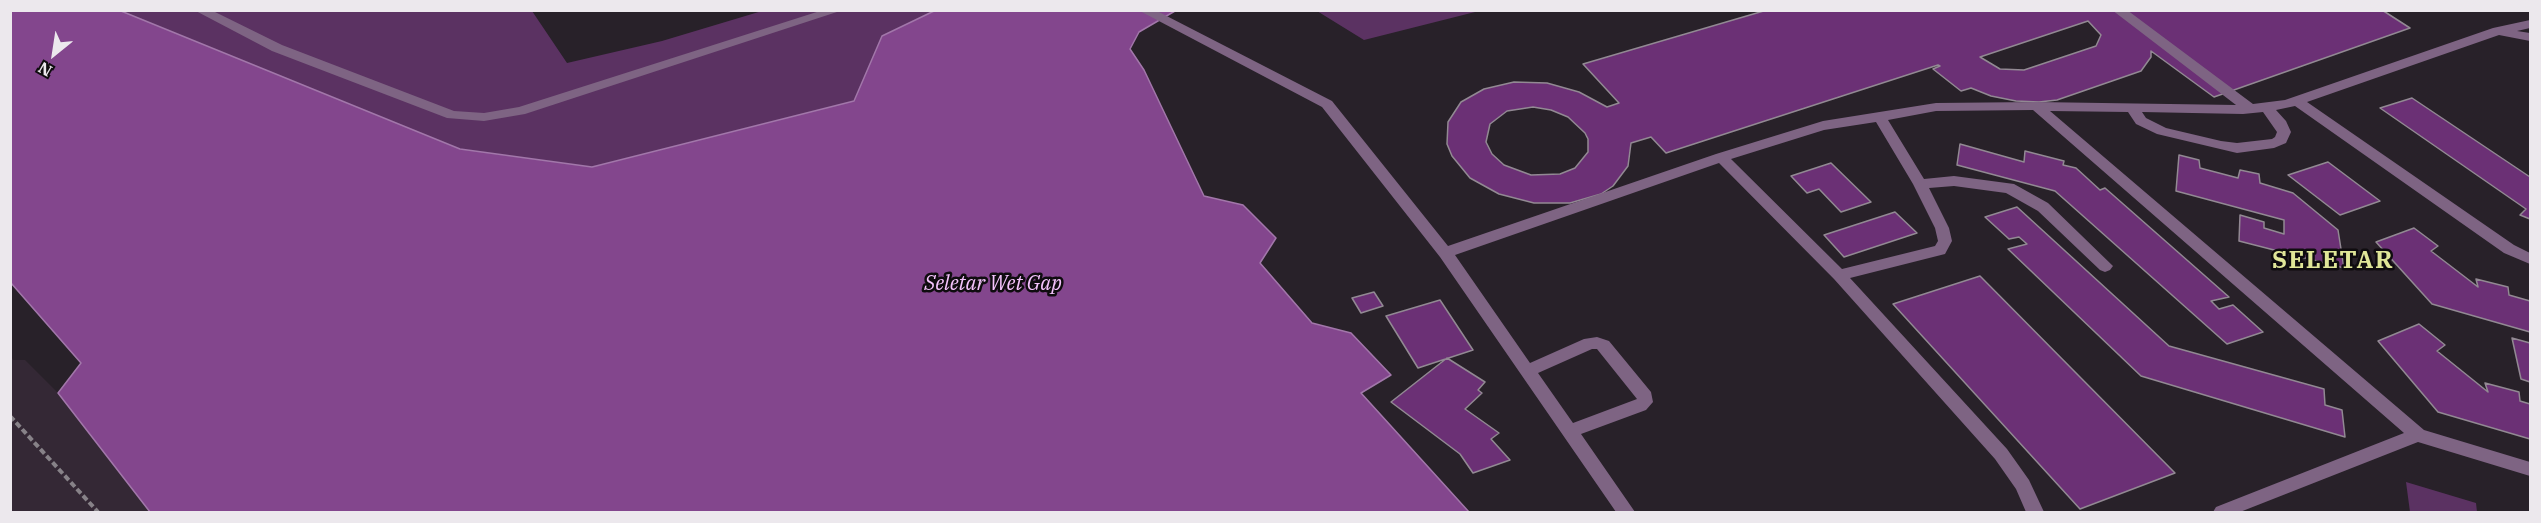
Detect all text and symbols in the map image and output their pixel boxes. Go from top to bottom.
north arrow [24,24,84,84]
text: N [35,58,55,81]
district label: SELETAR [2272,247,2394,275]
water label: Seletar Wet Gap [924,272,1062,296]

